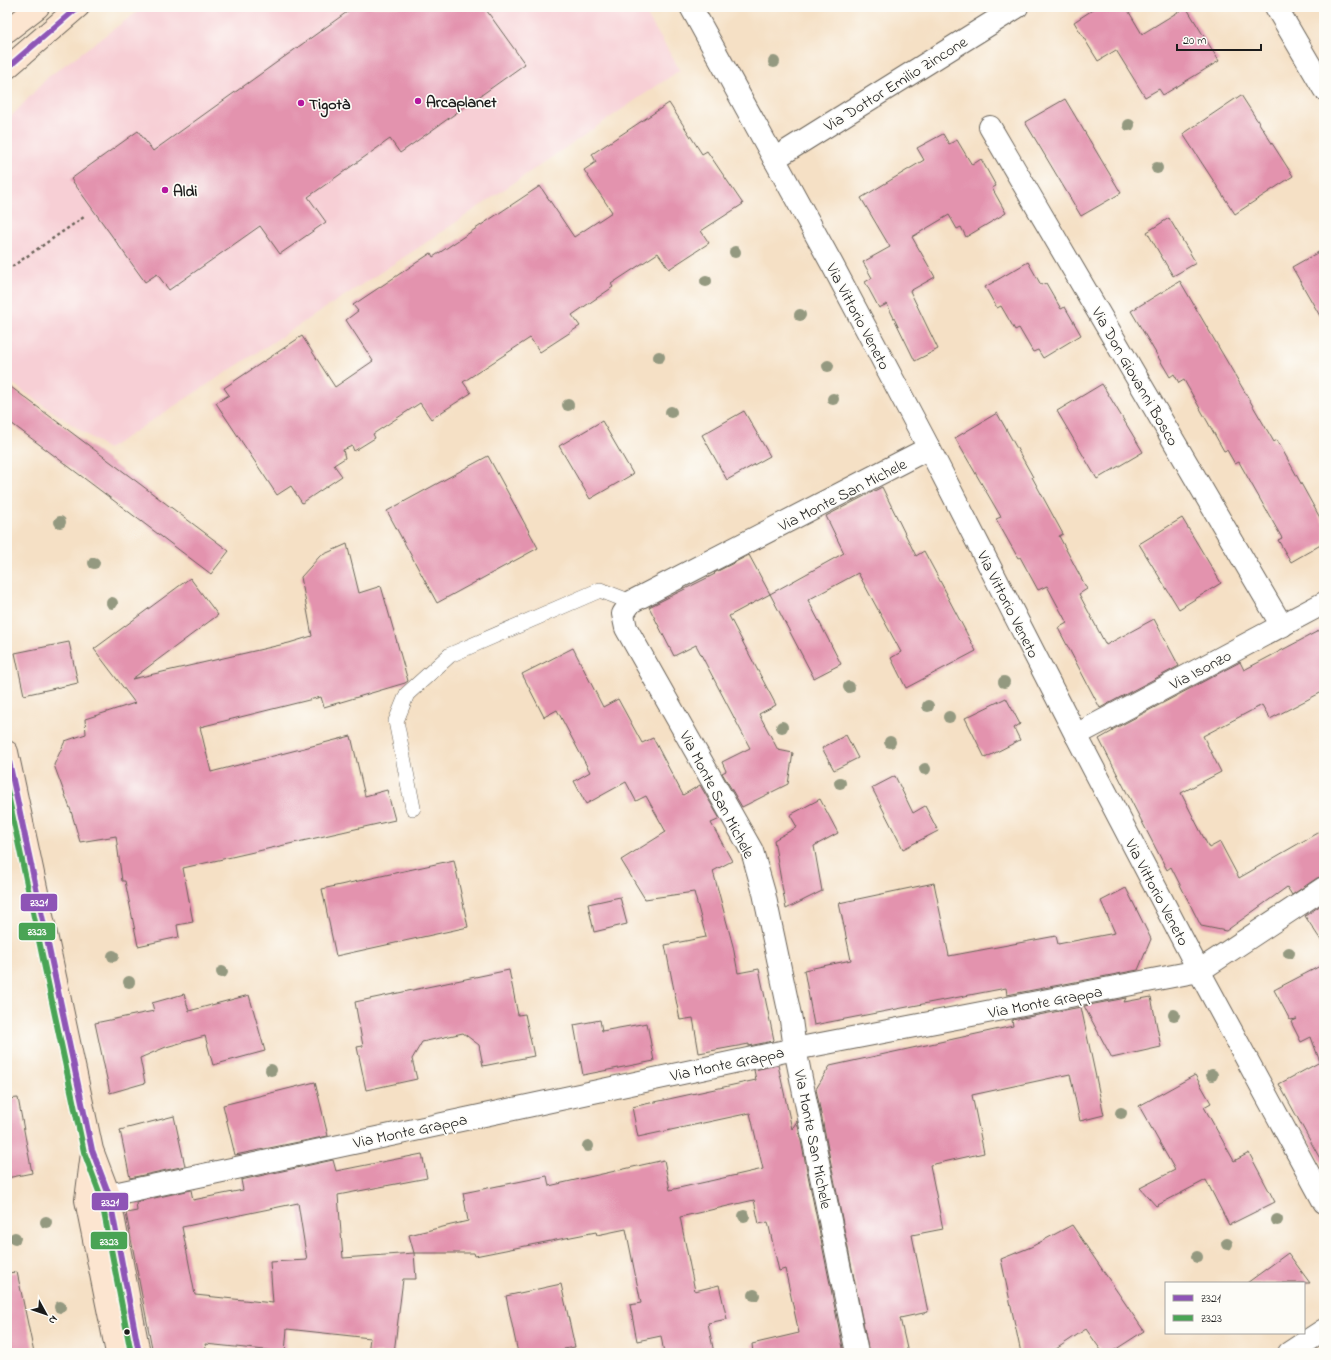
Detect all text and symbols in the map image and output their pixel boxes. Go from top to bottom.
scale bar [1177,26,1261,52]
street label: Via Dottor Emilio Zincone [819,30,973,139]
text: 20 m [1183,32,1206,50]
place label: Arcaplanet [426,91,497,115]
place label: Tigotà [309,93,351,118]
marker: Arcaplanet [413,96,423,106]
marker: Tigotà [296,98,306,108]
place label: Aldi [173,180,198,204]
marker: Aldi [160,185,170,195]
street label: Via Vittorio Veneto [819,258,895,375]
street label: Via Don Giovanni Bosco [1084,302,1184,451]
street label: Via Monte San Michele [774,453,912,539]
street label: Via Vittorio Veneto [969,546,1045,663]
street label: Via Isonzo [1165,644,1236,698]
street label: Via Monte San Michele [672,726,760,864]
street label: Via Vittorio Veneto [1118,834,1194,951]
line badge: z321 [20,893,58,912]
text: z321 [30,895,49,911]
line badge: z323 [18,922,56,941]
text: z323 [27,924,47,940]
street label: Via Monte Grappa [985,980,1105,1026]
street label: Via Monte Grappa [667,1041,787,1089]
street label: Via Monte San Michele [787,1067,837,1212]
street label: Via Monte Grappa [350,1108,470,1156]
line badge: z321 [91,1192,129,1211]
text: z321 [101,1195,120,1211]
line badge: z323 [90,1231,128,1250]
text: z323 [99,1234,119,1250]
legend [1165,1282,1305,1334]
text: z321 [1201,1290,1221,1308]
north arrow [26,1294,66,1334]
text: z323 [1201,1310,1222,1328]
text: N [44,1312,61,1328]
unlabelled marker [122,1327,132,1337]

